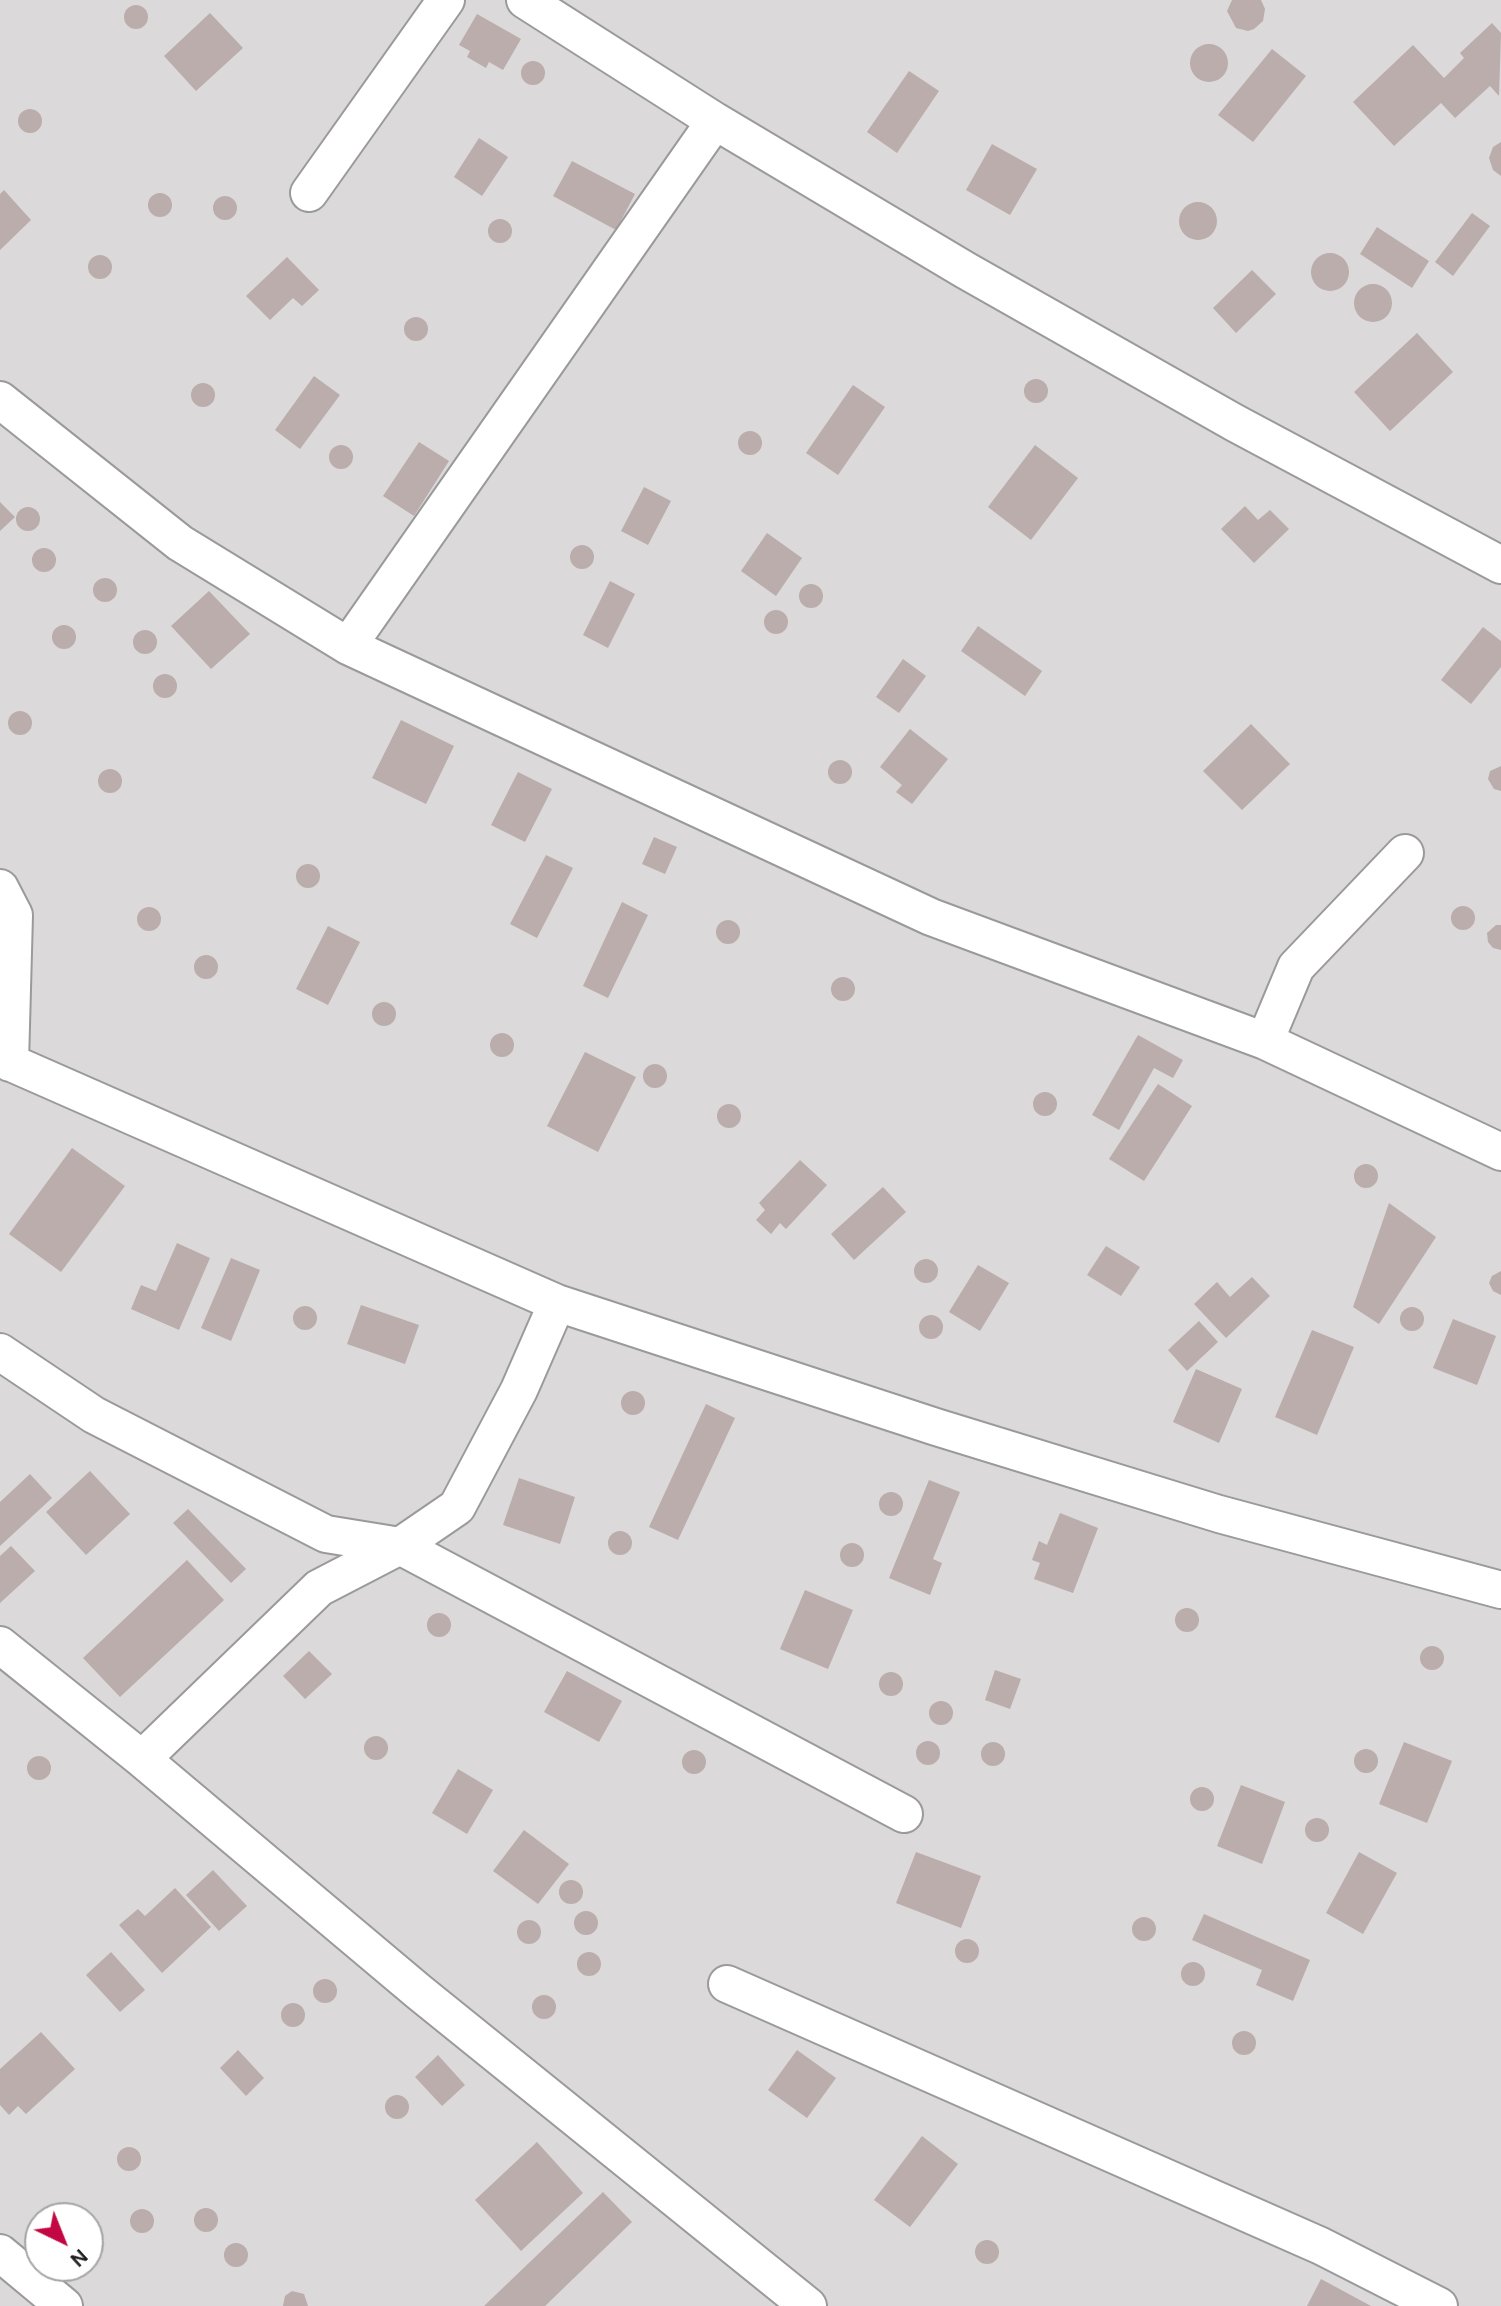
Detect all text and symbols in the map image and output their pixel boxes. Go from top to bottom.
north arrow [24,2202,104,2282]
text: N [64,2243,94,2273]

